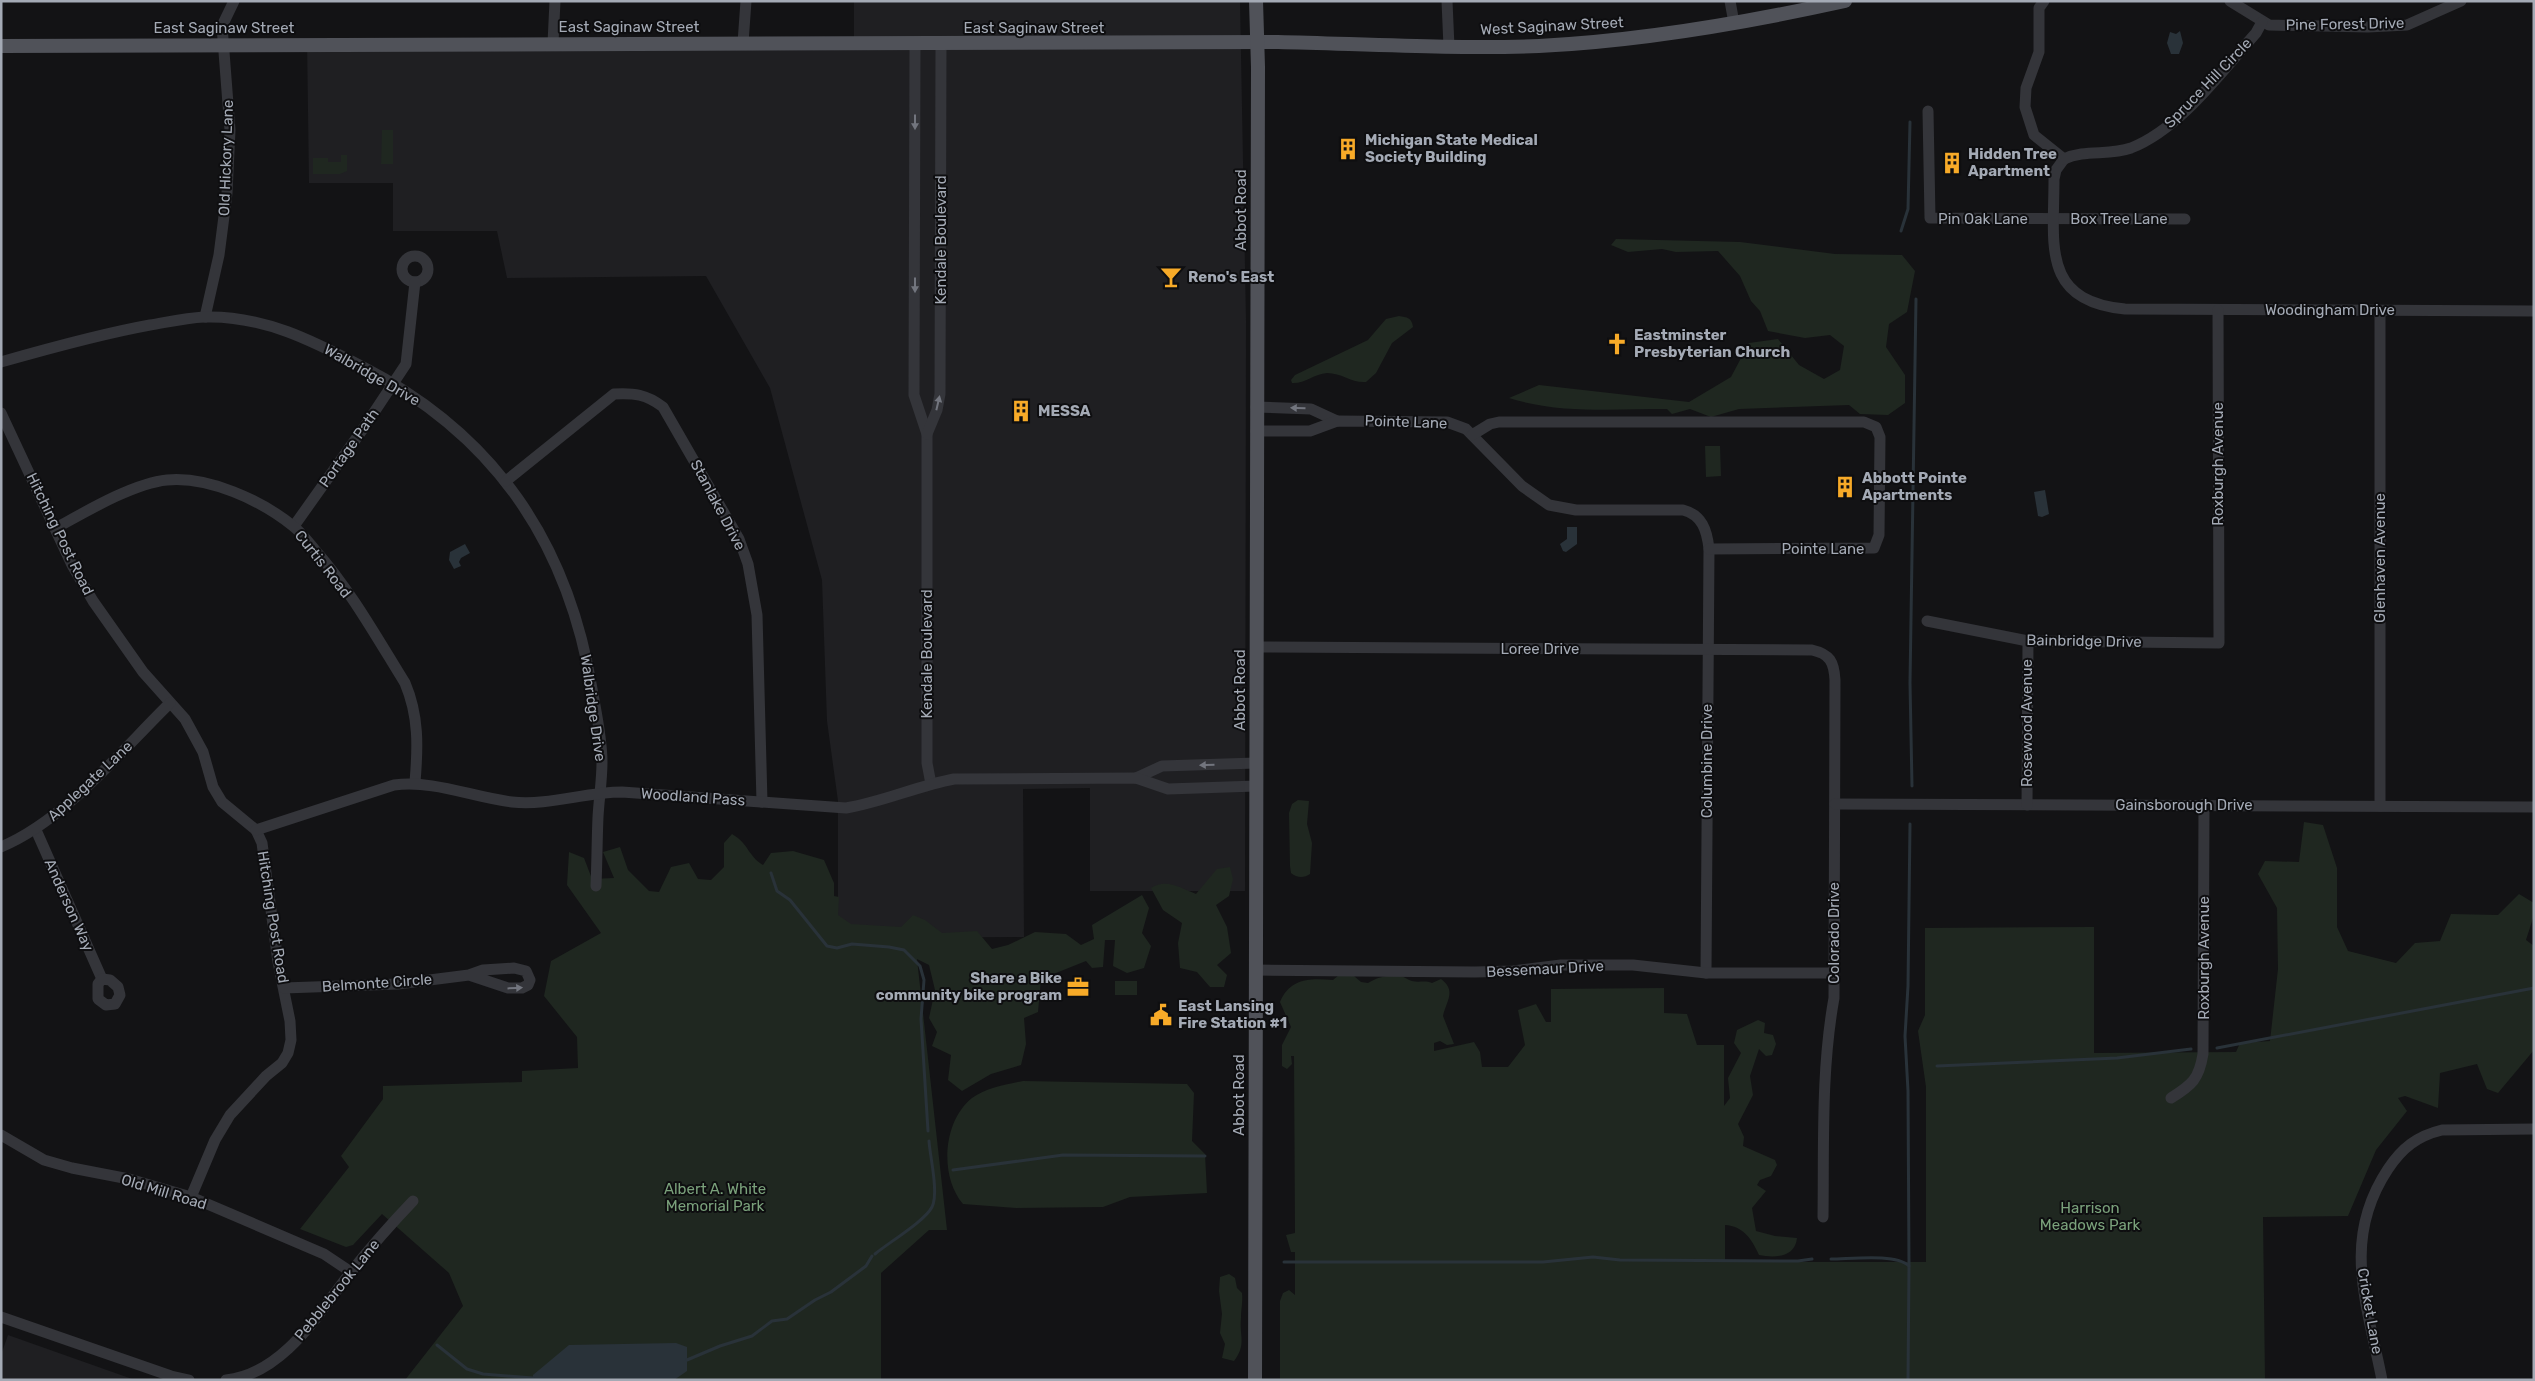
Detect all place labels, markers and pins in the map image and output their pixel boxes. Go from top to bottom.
place label: Michigan State Medical Society Building [1365,131,1538,166]
building icon: Michigan State Medical Society Building [1335,136,1361,162]
place label: Hidden Tree Apartment [1968,145,2057,180]
building icon: Hidden Tree Apartment [1939,150,1965,176]
bar icon: Reno's East [1158,264,1184,290]
place label: Reno's East [1188,268,1274,286]
place label: Eastminster Presbyterian Church [1634,326,1790,361]
church icon: Eastminster Presbyterian Church [1604,331,1630,357]
building icon: MESSA [1008,398,1034,424]
place label: MESSA [1038,402,1091,420]
place label: Abbott Pointe Apartments [1862,469,1967,504]
building icon: Abbott Pointe Apartments [1832,474,1858,500]
place label: Share a Bike community bike program [876,969,1062,1004]
office icon: Share a Bike community bike program [1065,974,1091,1000]
place label: East Lansing Fire Station #1 [1178,997,1287,1032]
public building icon: East Lansing Fire Station #1 [1148,1002,1174,1028]

